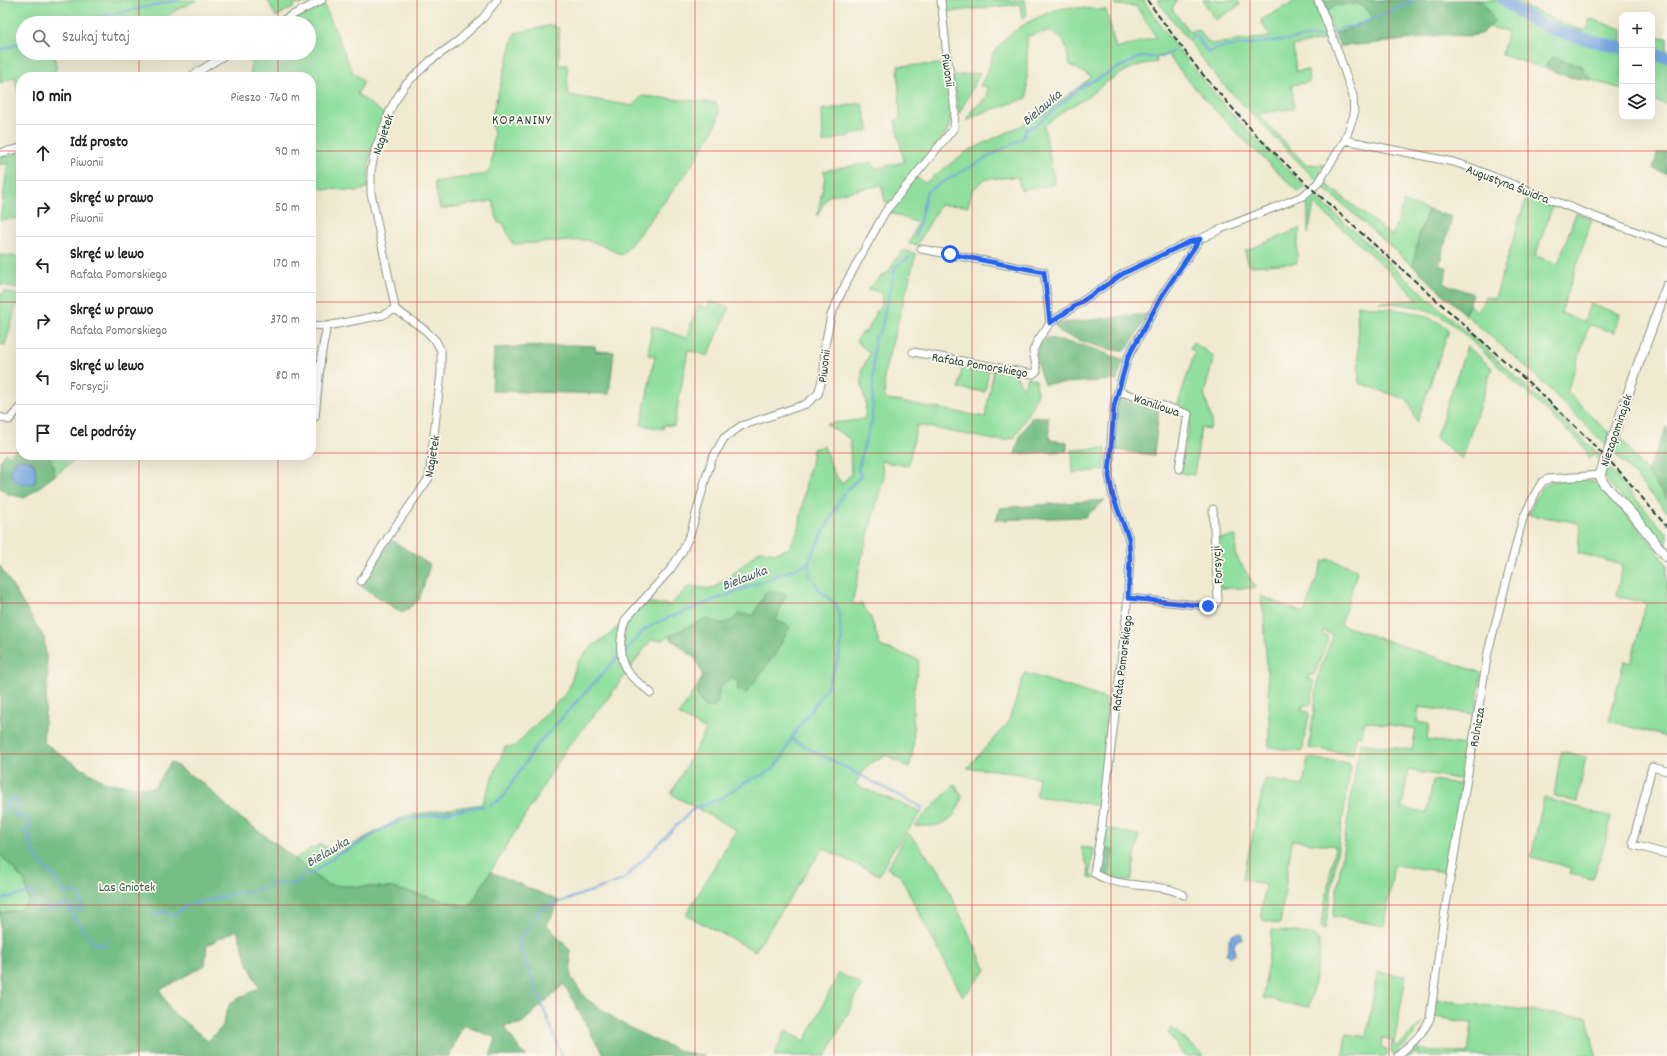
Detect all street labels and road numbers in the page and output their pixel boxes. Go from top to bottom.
street label: Piwonii [935,53,958,89]
street label: Nagietek [369,112,400,158]
street label: Augustyna Świdra [1463,161,1552,210]
street label: Piwonii [814,348,837,384]
street label: Rafała Pomorskiego [930,349,1029,384]
street label: Waniliowa [1131,390,1183,423]
street label: Niezapominajek [1596,392,1639,469]
street label: Nagietek [420,434,446,479]
street label: Forsycji [1208,545,1229,585]
street label: Rafała Pomorskiego [1108,614,1139,713]
street label: Rolnicza [1466,705,1491,749]

